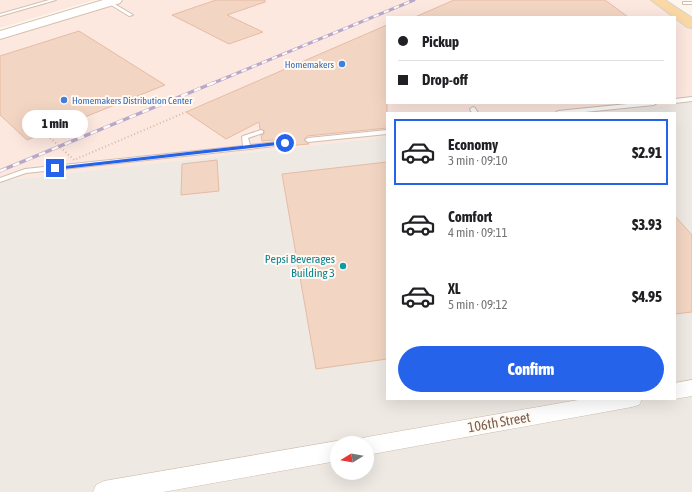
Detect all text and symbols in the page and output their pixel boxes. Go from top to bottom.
text: Pickup [422,33,459,50]
place label: Homemakers [285,59,334,70]
marker: Homemakers [337,59,347,69]
text: Drop-off [422,71,468,88]
marker: Homemakers Distribution Center [59,95,69,105]
place label: Homemakers Distribution Center [72,95,193,106]
callout: 1 min [22,110,88,138]
text: 1 min [42,116,68,131]
route start [276,134,294,152]
icon: car [400,134,436,170]
text: Economy [448,136,498,153]
text: $2.91 [632,144,662,161]
text: 3 min · 09:10 [448,153,508,168]
route end [46,159,64,177]
icon: car [400,206,436,242]
text: Comfort [448,208,492,225]
text: $3.93 [632,216,662,233]
text: 4 min · 09:11 [448,225,508,240]
place label: Pepsi Beverages Building 3 [265,252,335,280]
marker: Pepsi Beverages Building 3 [338,261,348,271]
icon: car [400,278,436,314]
text: XL [448,280,461,297]
text: $4.95 [632,288,662,305]
text: 5 min · 09:12 [448,297,508,312]
button: Confirm [398,346,664,392]
street label: 106th Street [466,409,532,435]
north arrow [330,436,374,480]
map controls [330,436,374,480]

